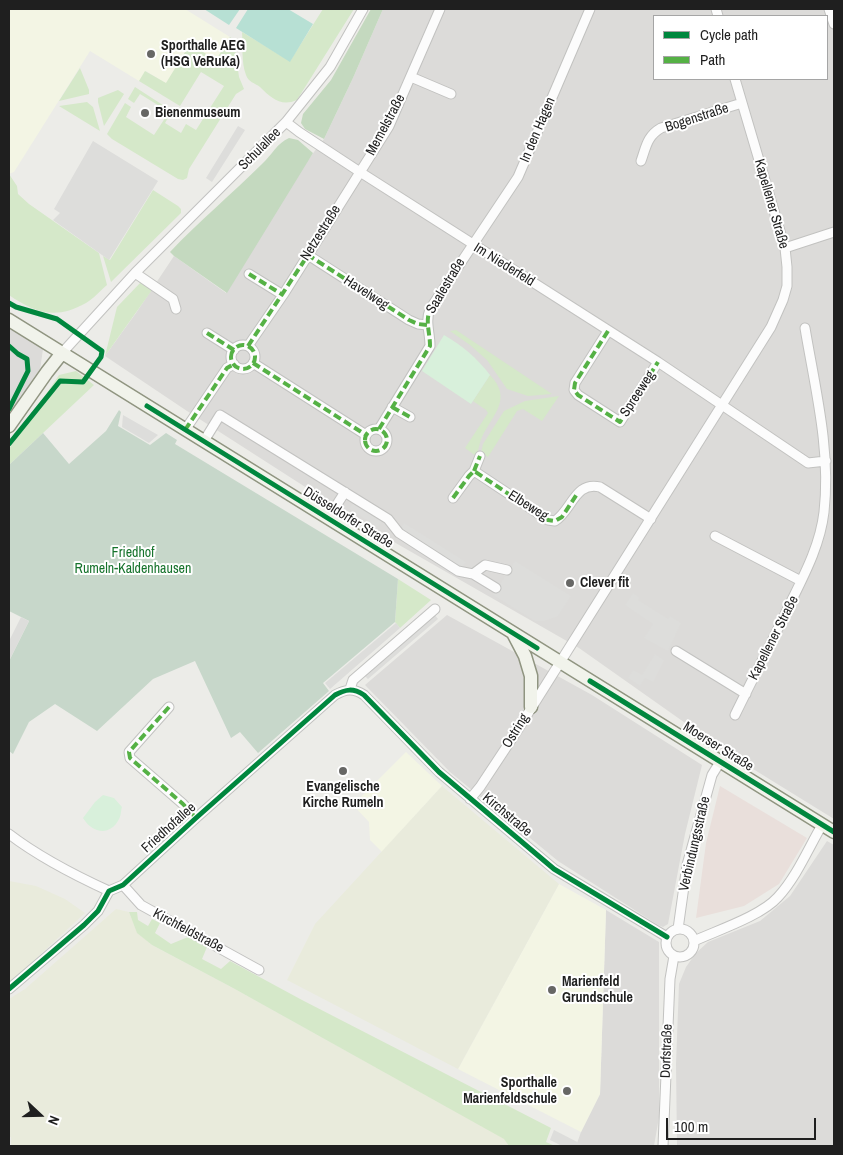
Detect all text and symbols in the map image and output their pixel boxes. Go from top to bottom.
legend [653,15,828,80]
text: Cycle path [700,24,758,45]
place label: Sporthalle AEG (HSG VeRuKa) [161,38,245,70]
marker: Sporthalle AEG (HSG VeRuKa) [145,48,157,60]
text: Path [700,49,725,70]
street label: Memelstraße [363,91,409,159]
street label: In den Hagen [517,95,559,165]
street label: Bogenstraße [663,100,731,136]
place label: Bienenmuseum [155,105,240,121]
marker: Bienenmuseum [139,107,151,119]
street label: Schulallee [235,124,285,174]
street label: Kapellener Straße [750,157,792,251]
street label: Netzestraße [297,202,345,264]
street label: Im Niederfeld [470,240,538,290]
street label: Saalestraße [423,255,469,317]
street label: Havelweg [340,272,392,314]
street label: Spreeweg [617,368,659,420]
street label: Düsseldorfer Straße [300,484,396,552]
street label: Elbeweg [505,487,551,525]
park label: Friedhof Rumeln-Kaldenhausen [75,545,191,578]
place label: Clever fit [580,575,629,591]
marker: Clever fit [564,577,576,589]
street label: Kapellener Straße [746,593,802,683]
street label: Ostring [499,711,533,751]
street label: Moerser Straße [680,719,756,775]
marker: Evangelische Kirche Rumeln [337,765,349,777]
place label: Evangelische Kirche Rumeln [302,779,384,812]
street label: Kirchstraße [479,789,535,841]
street label: Verbindungsstraße [676,795,714,893]
street label: Friedhofallee [138,799,200,857]
street label: Kirchfeldstraße [150,905,226,957]
place label: Marienfeld Grundschule [562,974,633,1006]
marker: Marienfeld Grundschule [546,984,558,996]
street label: Dorfstraße [658,1024,676,1078]
place label: Sporthalle Marienfeldschule [463,1075,557,1108]
marker: Sporthalle Marienfeldschule [561,1085,573,1097]
north arrow [15,1090,65,1140]
scale bar [668,1108,818,1140]
text: N [44,1113,64,1127]
text: 100 m [674,1116,708,1137]

